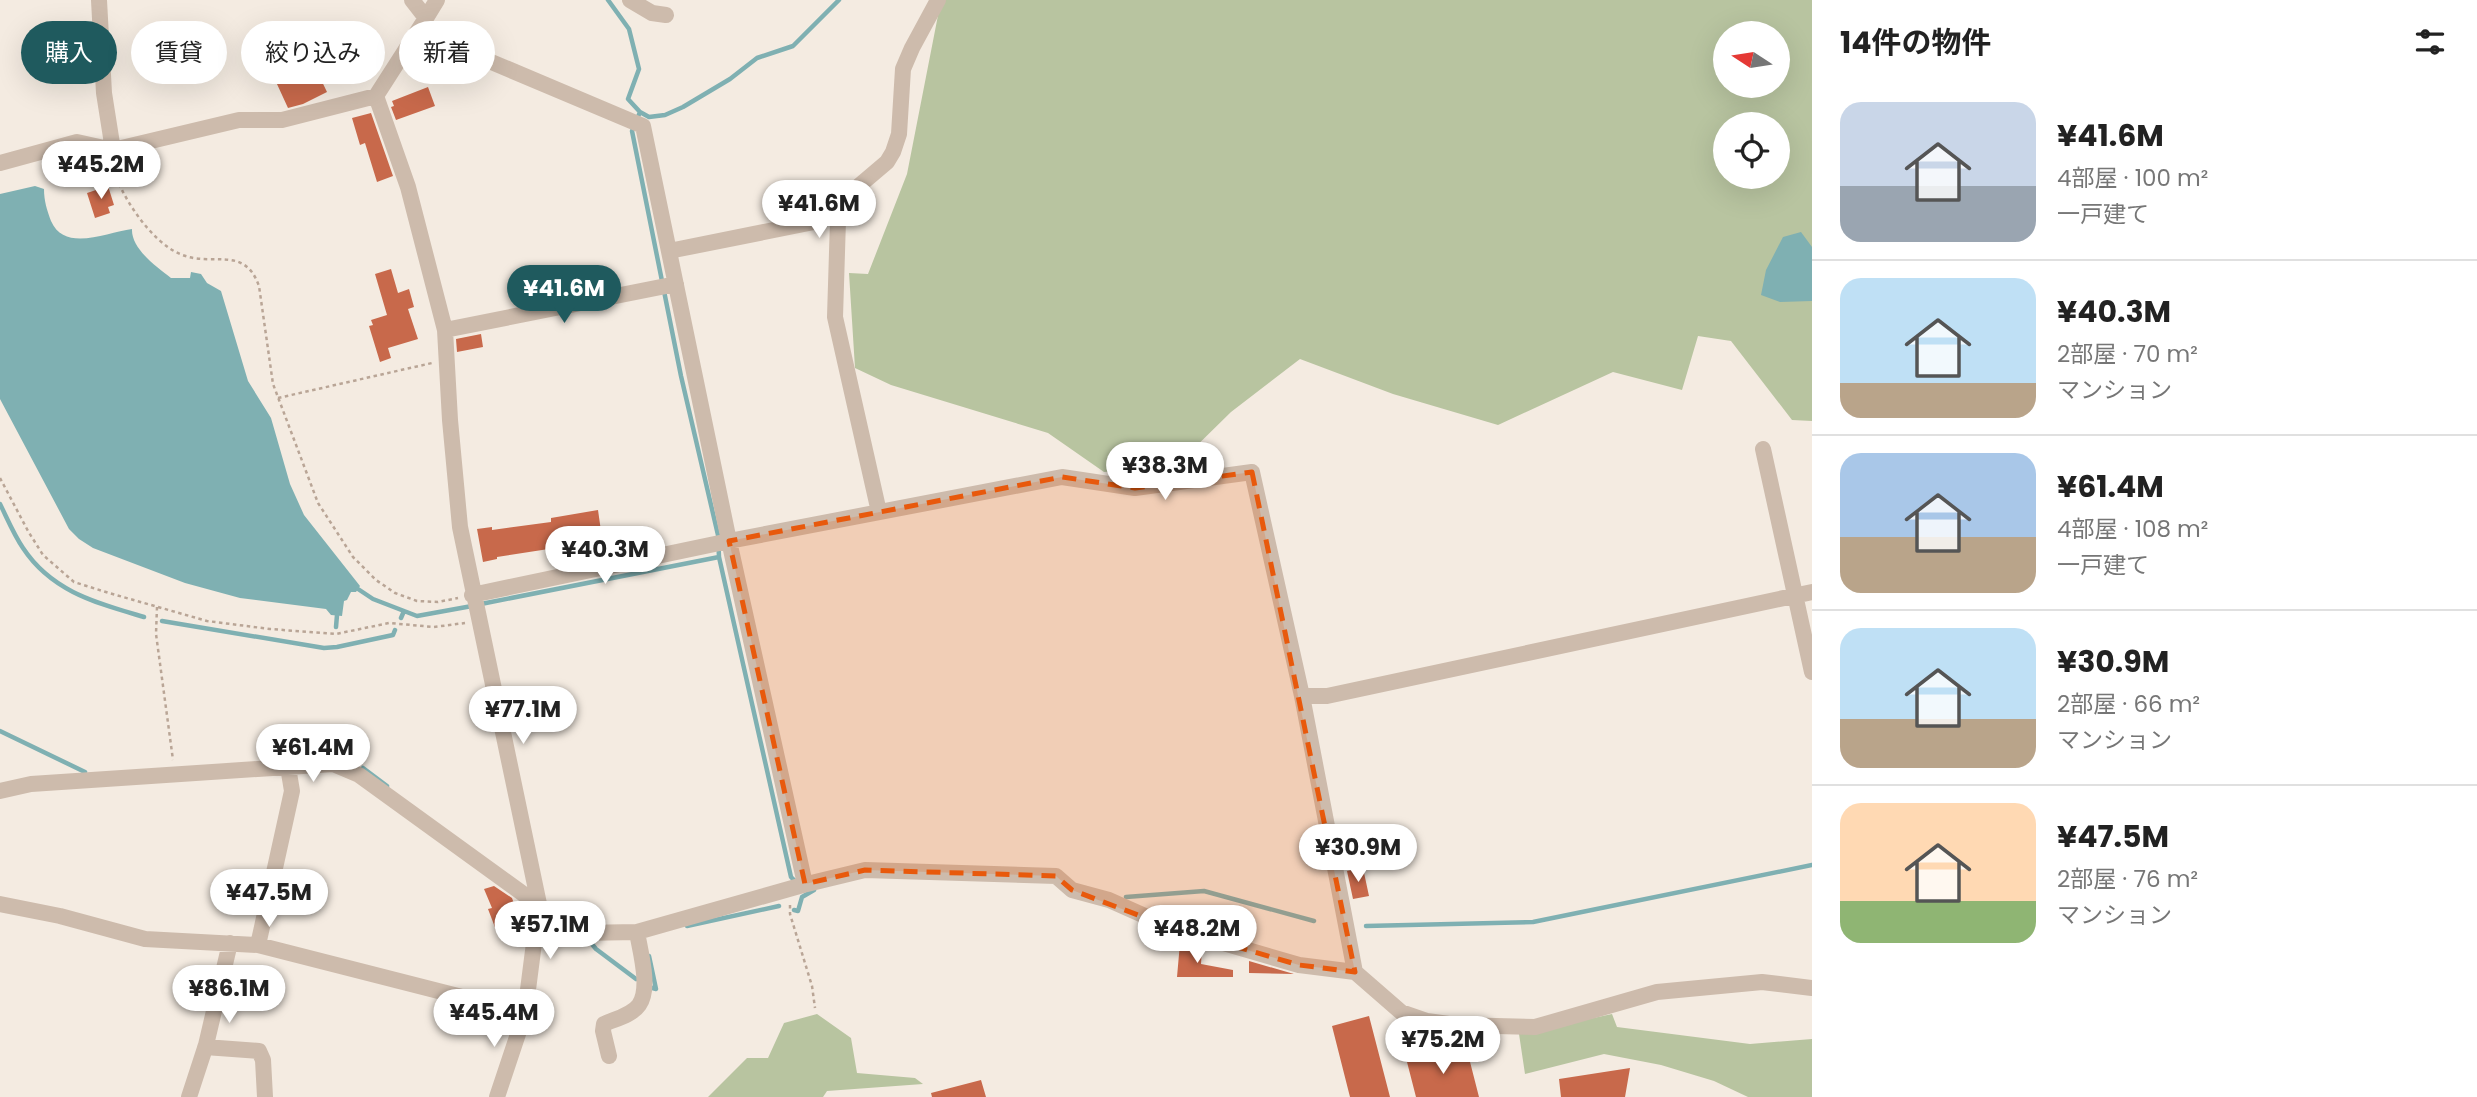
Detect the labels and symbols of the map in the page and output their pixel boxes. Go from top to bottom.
north arrow [1713,21,1790,98]
pin: ¥45.2M [44,142,158,201]
pin: ¥41.6M [762,180,876,240]
pin: ¥41.6M [507,266,621,325]
pin: ¥38.3M [1108,442,1222,502]
pin: ¥40.3M [548,526,662,586]
pin: ¥77.1M [466,686,580,746]
pin: ¥61.4M [256,724,370,784]
pin: ¥30.9M [1301,824,1415,884]
pin: ¥47.5M [212,870,326,929]
pin: ¥57.1M [493,902,607,961]
pin: ¥48.2M [1140,906,1254,965]
pin: ¥86.1M [172,965,286,1025]
pin: ¥45.4M [437,990,551,1049]
pin: ¥75.2M [1386,1016,1500,1076]

